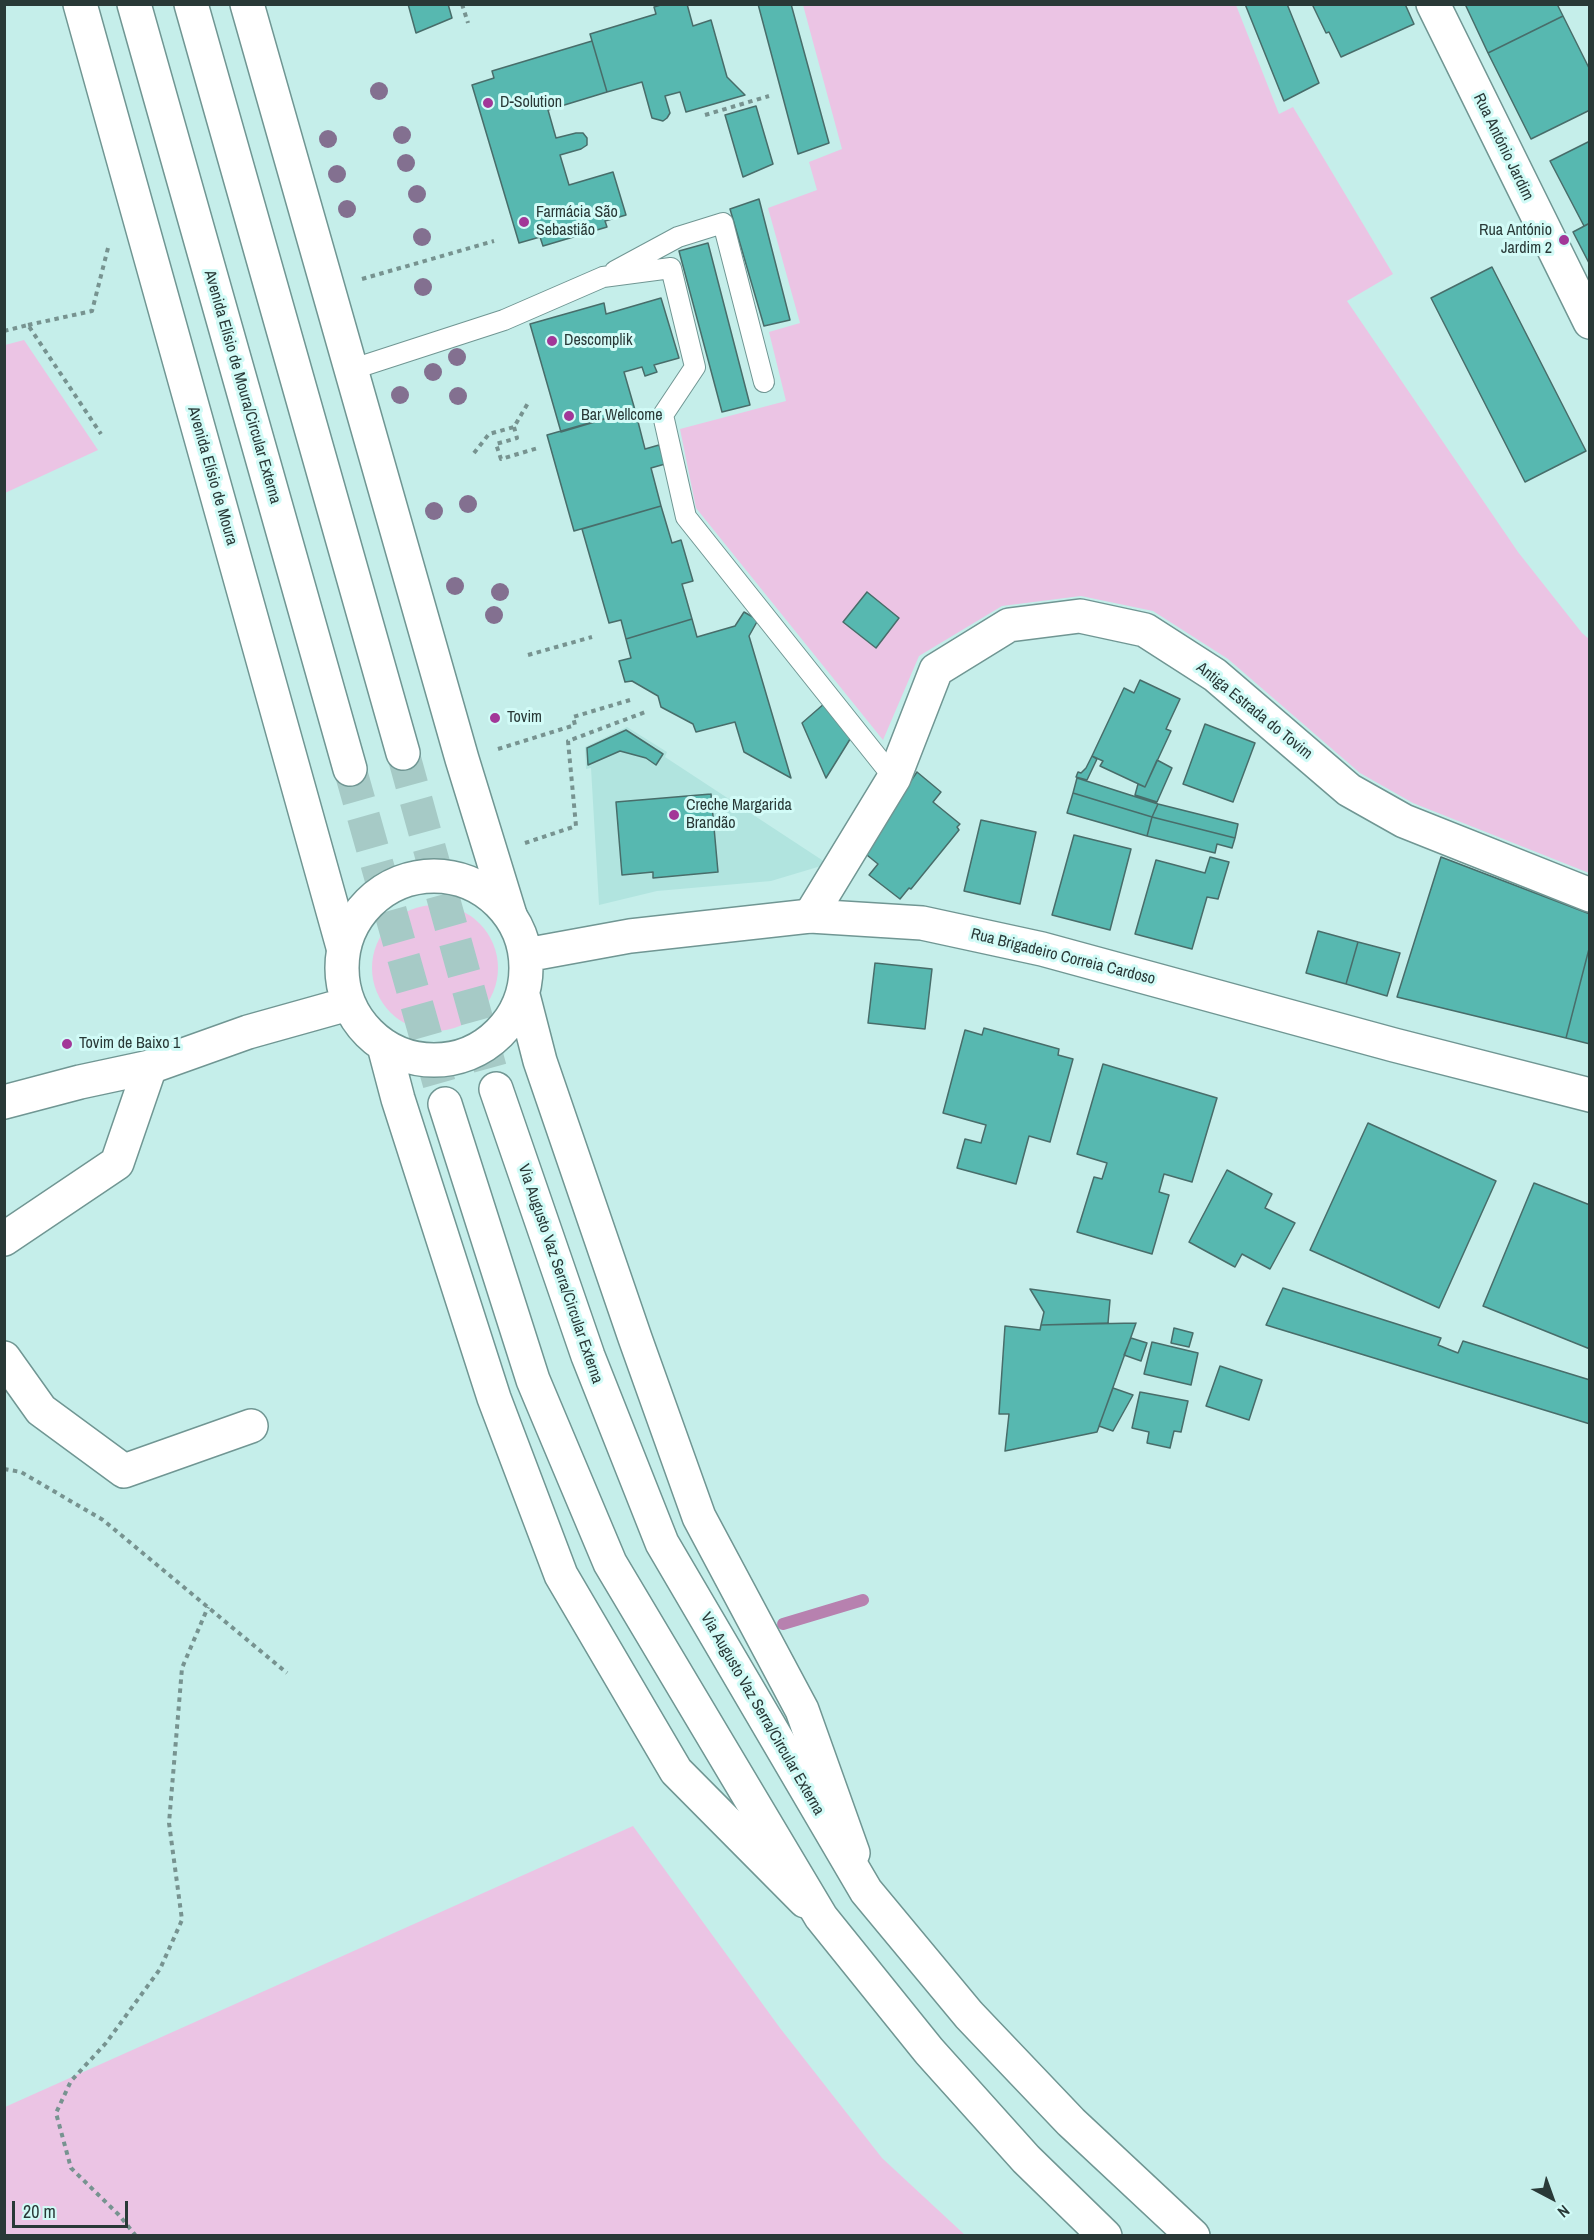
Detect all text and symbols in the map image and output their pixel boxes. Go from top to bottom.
street label: Rua António Jardim [1469,90,1537,204]
place label: D-Solution [500,93,562,113]
marker: D-Solution [481,96,495,110]
place label: Farmácia São Sebastião [536,203,618,241]
marker: Farmácia São Sebastião [517,215,531,229]
place label: Rua António Jardim 2 [1479,221,1552,259]
marker: Rua António Jardim 2 [1557,233,1571,247]
street label: Avenida Elísio de Moura/Circular Externa [199,268,285,506]
place label: Descomplik [564,331,633,351]
marker: Descomplik [545,334,559,348]
street label: Avenida Elísio de Moura [183,404,241,548]
place label: Bar Wellcome [581,406,662,426]
marker: Bar Wellcome [562,409,576,423]
street label: Antiga Estrada do Tovim [1192,658,1316,764]
place label: Tovim [507,708,542,728]
marker: Tovim [488,711,502,725]
place label: Creche Margarida Brandão [686,796,792,834]
marker: Creche Margarida Brandão [667,808,681,822]
street label: Rua Brigadeiro Correia Cardoso [969,925,1157,989]
place label: Tovim de Baixo 1 [79,1034,180,1054]
marker: Tovim de Baixo 1 [60,1037,74,1051]
street label: Via Augusto Vaz Serra/Circular Externa [513,1162,607,1386]
street label: Via Augusto Vaz Serra/Circular Externa [696,1609,828,1819]
north arrow [1522,2168,1582,2228]
scale bar [15,2189,130,2227]
text: 20 m [23,2199,56,2224]
text: N [1553,2200,1575,2223]

